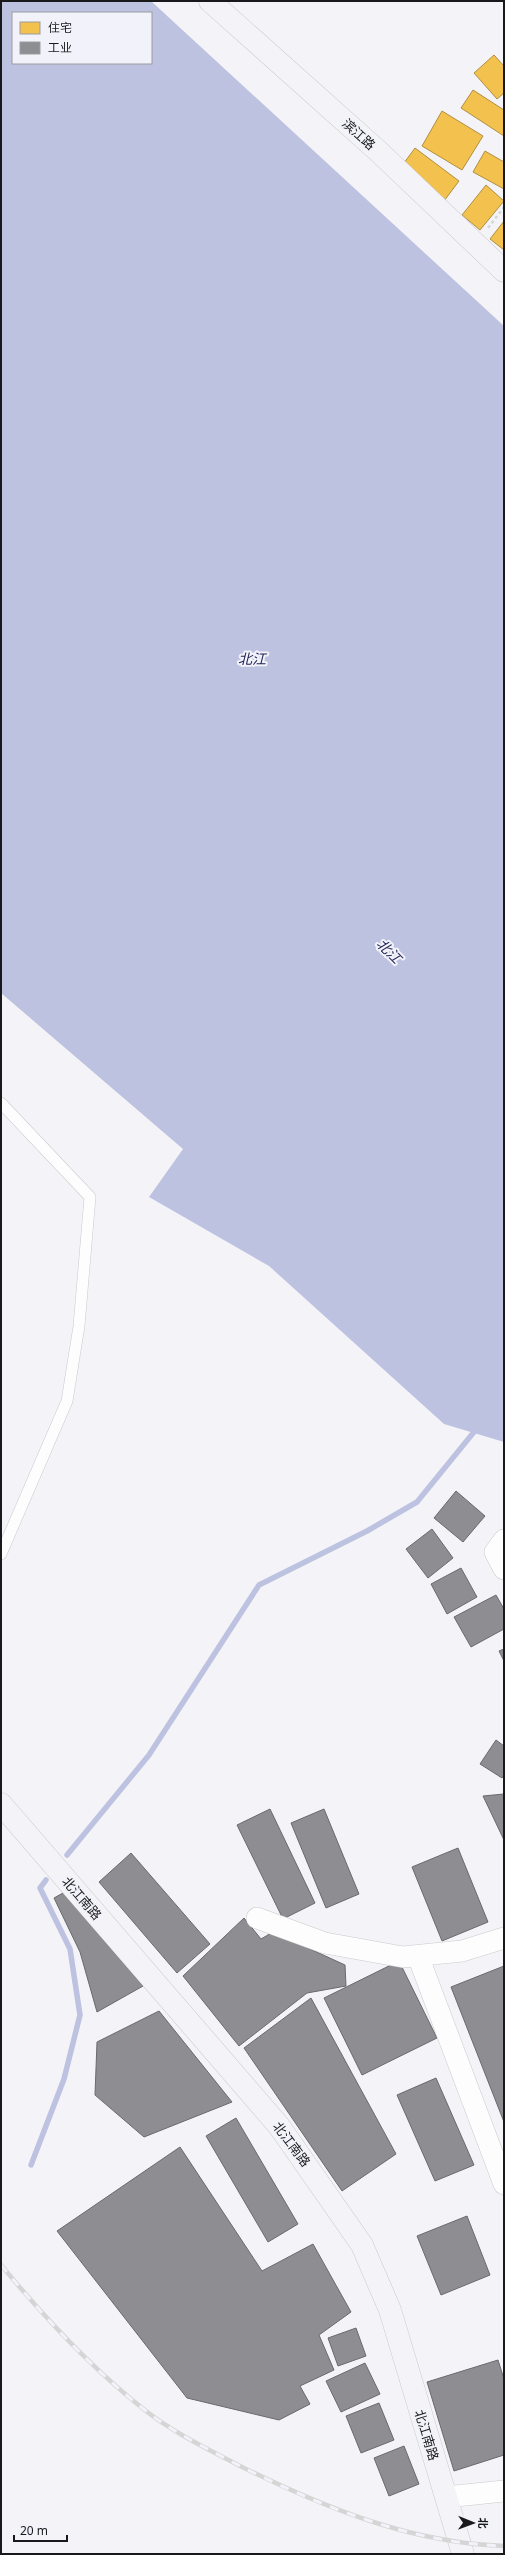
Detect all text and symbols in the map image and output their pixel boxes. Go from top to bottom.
legend [12,12,152,64]
text: 住宅 [48,19,72,36]
text: 工业 [48,39,72,56]
street label: 滨江路 [338,114,380,154]
water label: 北江 [238,649,268,668]
water label: 北江 [373,934,407,969]
street label: 北江南路 [58,1872,106,1924]
street label: 北江南路 [269,2118,315,2170]
street label: 北江南路 [411,2407,443,2463]
north arrow [453,2503,493,2543]
scale bar [14,2517,67,2543]
text: 北 [476,2518,491,2529]
text: 20 m [20,2522,48,2539]

